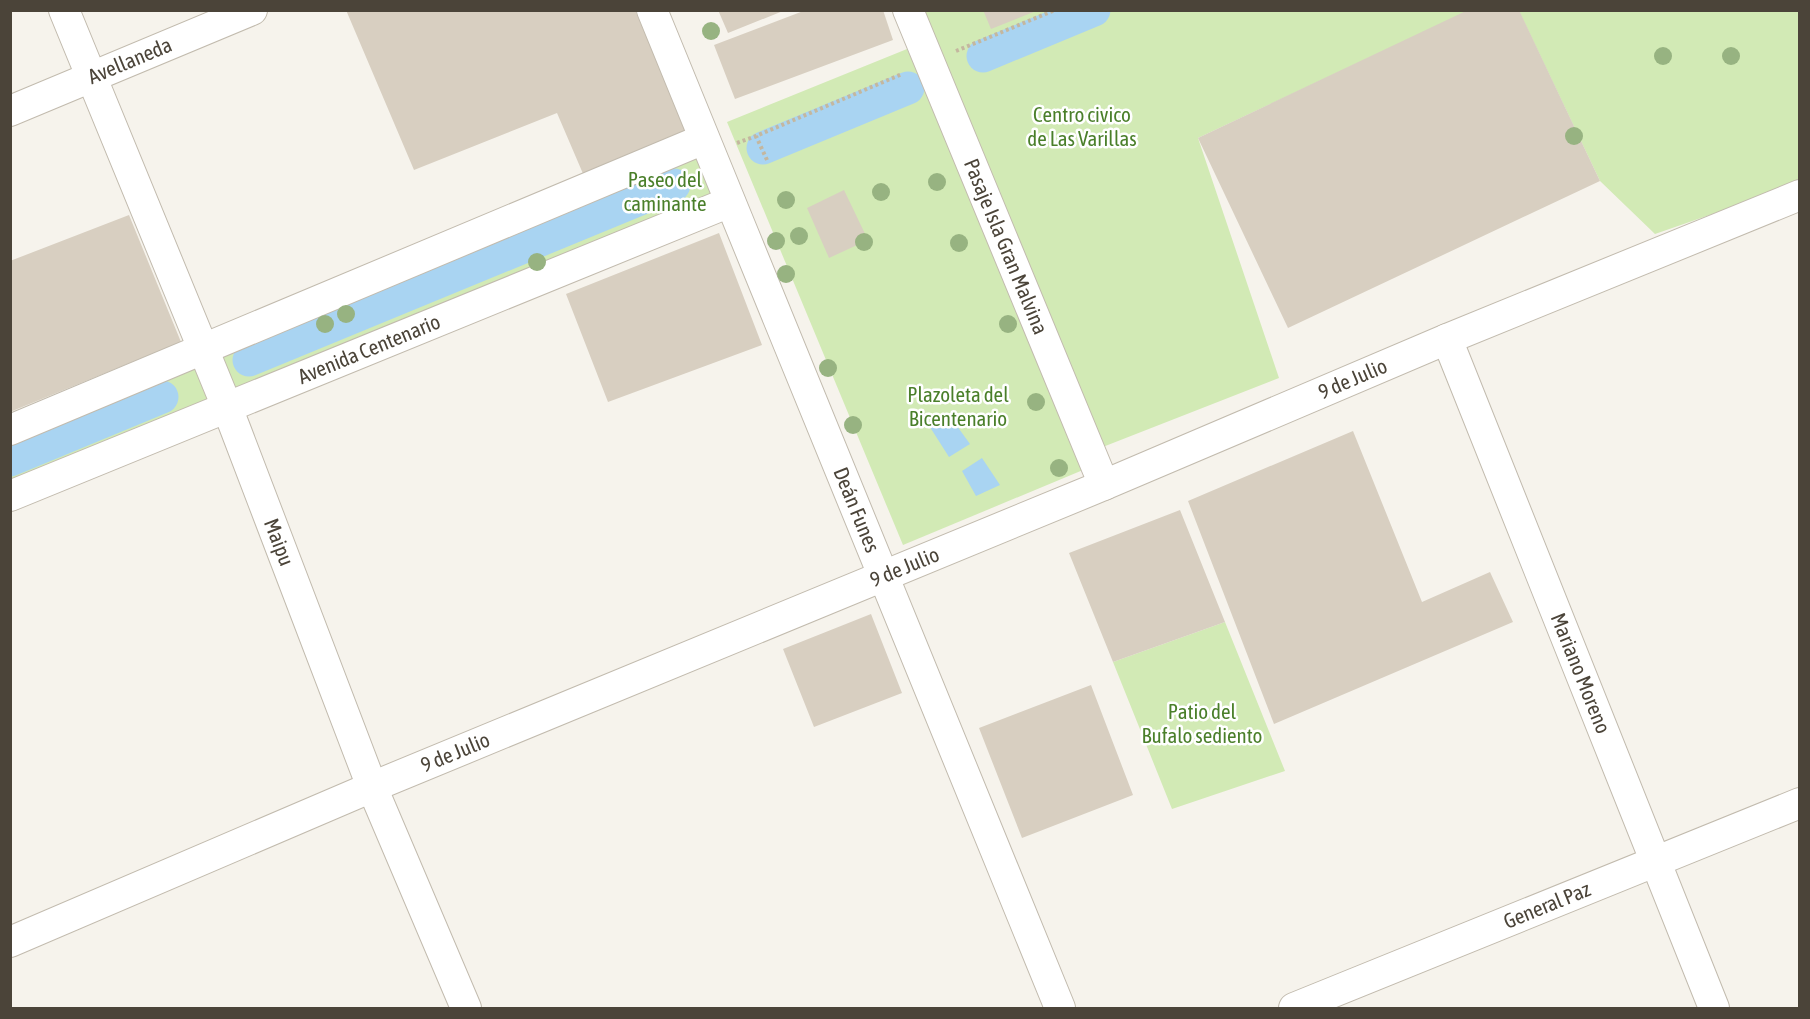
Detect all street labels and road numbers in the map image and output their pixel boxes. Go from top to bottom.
street label: Avellaneda [84,32,175,88]
street label: Pasaje Isla Gran Malvina [960,155,1053,338]
street label: Avenida Centenario [294,309,443,388]
street label: 9 de Julio [1314,353,1390,403]
street label: Deán Funes [829,463,885,556]
street label: Maipu [260,515,299,569]
street label: 9 de Julio [866,541,942,591]
street label: Mariano Moreno [1547,609,1616,737]
street label: 9 de Julio [417,727,493,777]
street label: General Paz [1500,876,1594,933]

